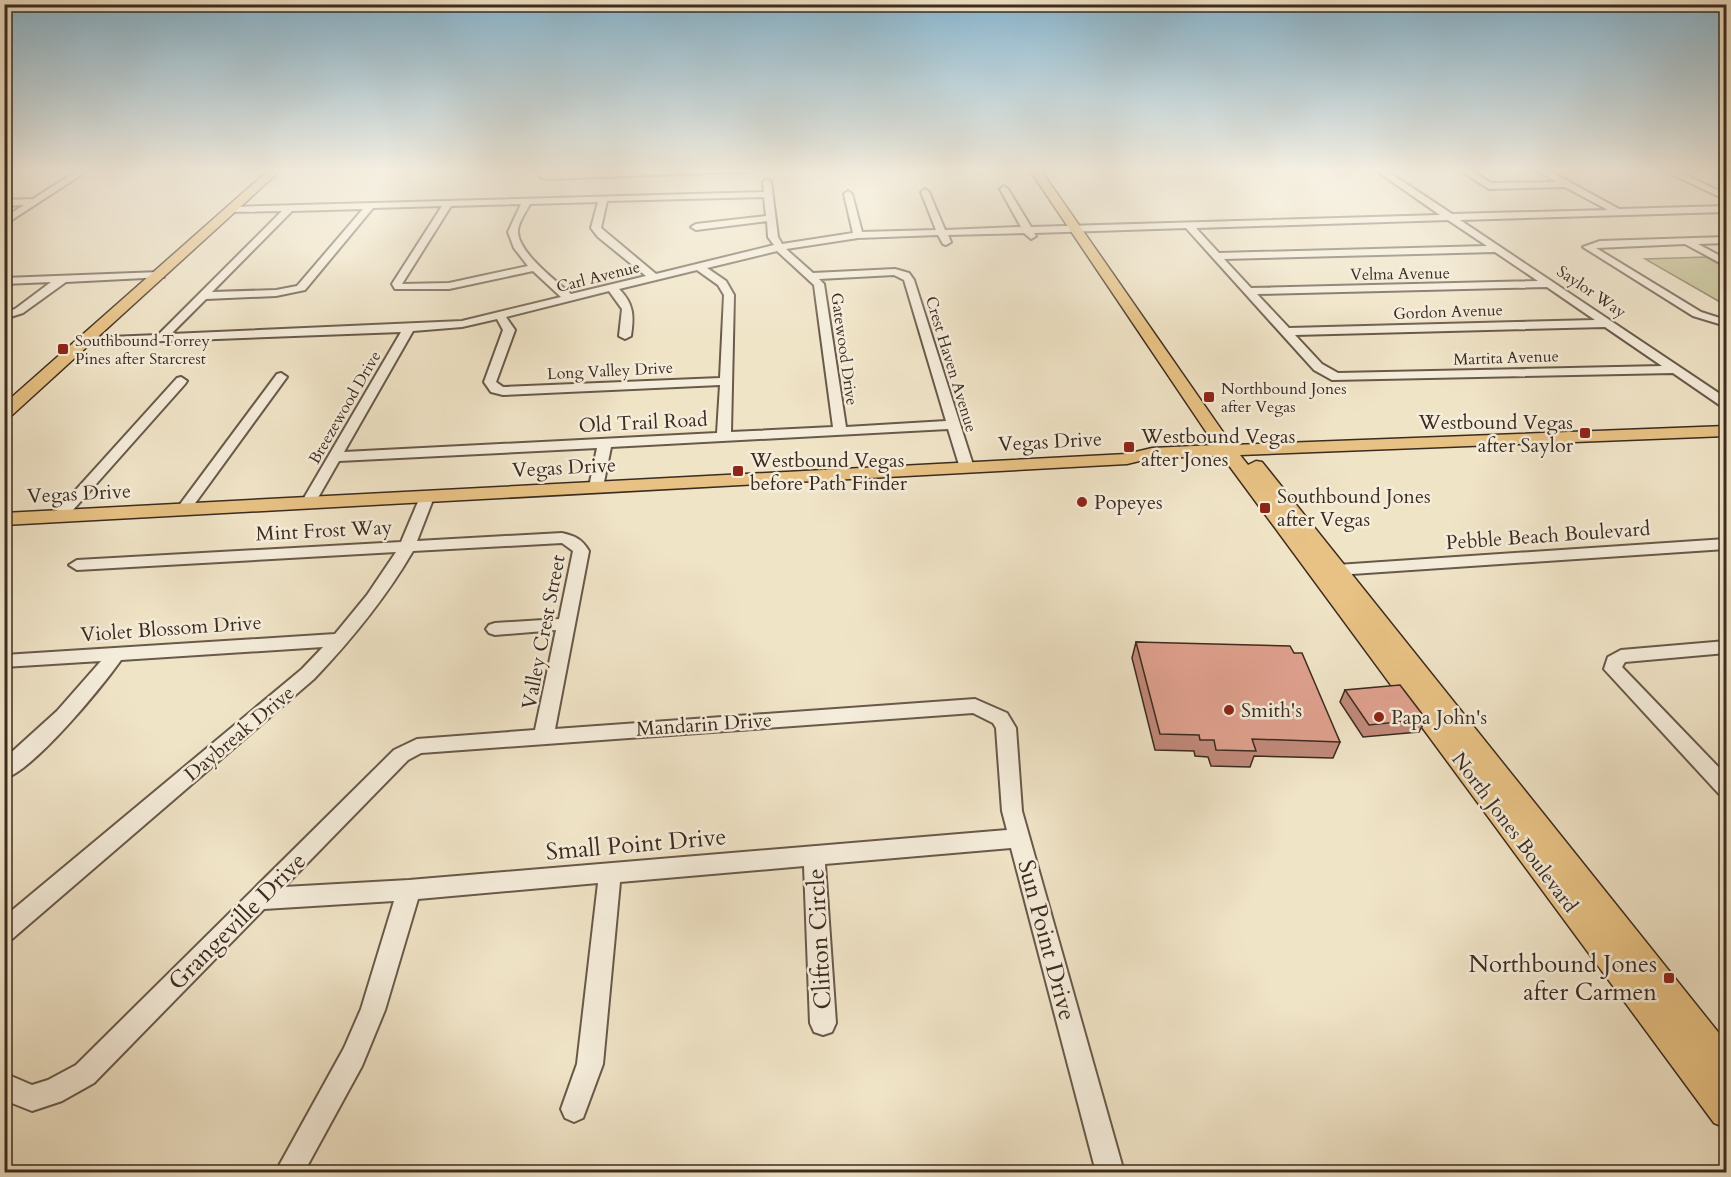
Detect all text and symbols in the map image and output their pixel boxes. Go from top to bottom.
street label: Carl Avenue [554,256,642,298]
street label: Saylor Way [1552,261,1631,323]
street label: Velma Avenue [1350,262,1450,286]
street label: Gatewood Drive [825,291,863,407]
street label: Crest Haven Avenue [920,294,982,435]
street label: Gordon Avenue [1393,299,1503,325]
place label: Southbound Torrey Pines after Starcrest [75,330,211,370]
marker: Southbound Torrey Pines after Starcrest [56,342,70,356]
street label: Martita Avenue [1453,345,1559,371]
street label: Breezewood Drive [304,347,386,468]
street label: Long Valley Drive [546,357,674,385]
place label: Northbound Jones after Vegas [1221,378,1347,418]
marker: Northbound Jones after Vegas [1202,390,1216,404]
street label: Old Trail Road [578,406,709,439]
place label: Westbound Vegas after Saylor [1418,409,1574,459]
place label: Westbound Vegas after Jones [1140,423,1295,473]
street label: Vegas Drive [997,425,1103,458]
marker: Westbound Vegas after Saylor [1578,426,1592,440]
marker: Westbound Vegas after Jones [1122,440,1136,454]
place label: Westbound Vegas before Path Finder [749,447,908,497]
street label: Vegas Drive [511,451,617,484]
marker: Westbound Vegas before Path Finder [731,464,745,478]
street label: Vegas Drive [26,477,132,510]
place label: Southbound Jones after Vegas [1277,483,1431,533]
place label: Popeyes [1094,489,1163,516]
marker: Popeyes [1075,495,1089,509]
marker: Southbound Jones after Vegas [1258,501,1272,515]
street label: Mint Frost Way [255,513,393,548]
street label: Pebble Beach Boulevard [1445,515,1652,556]
street label: Valley Crest Street [515,552,572,712]
street label: Violet Blossom Drive [80,609,262,648]
street label: Daybreak Drive [179,679,300,787]
place label: Smith's [1241,697,1302,724]
marker: Smith's [1222,703,1236,717]
place label: Papa John's [1391,704,1487,731]
street label: Mandarin Drive [635,706,773,743]
marker: Papa John's [1372,710,1386,724]
street label: North Jones Boulevard [1445,747,1584,918]
street label: Small Point Drive [544,820,728,869]
street label: Grangeville Drive [161,845,314,998]
street label: Sun Point Drive [1009,856,1084,1024]
street label: Clifton Circle [799,868,840,1010]
place label: Northbound Jones after Carmen [1469,948,1657,1009]
marker: Northbound Jones after Carmen [1662,971,1676,985]

